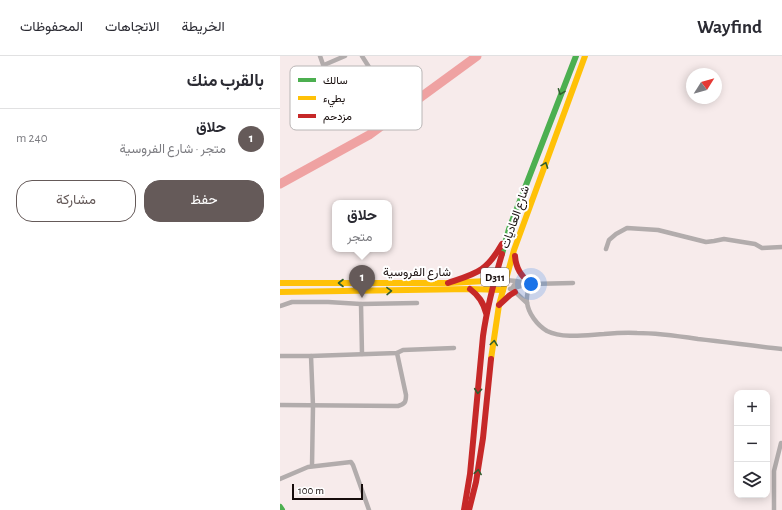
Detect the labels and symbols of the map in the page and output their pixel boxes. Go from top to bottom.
legend [290,66,422,130]
north arrow [686,68,722,104]
text: سالك [323,75,348,86]
one-way arrow [558,89,566,96]
text: بطيء [323,93,345,108]
text: مزدحم [323,111,352,124]
one-way arrow [540,161,549,168]
street label: شارع العاديات [499,184,534,251]
pin: 1 [349,265,375,298]
street label: شارع الفروسية [383,266,451,281]
road number: D311 [481,268,509,286]
your location [521,274,541,294]
one-way arrow [338,279,344,287]
one-way arrow [386,286,392,295]
one-way arrow [489,340,498,346]
one-way arrow [474,388,483,394]
one-way arrow [473,469,481,475]
scale bar [292,482,363,501]

